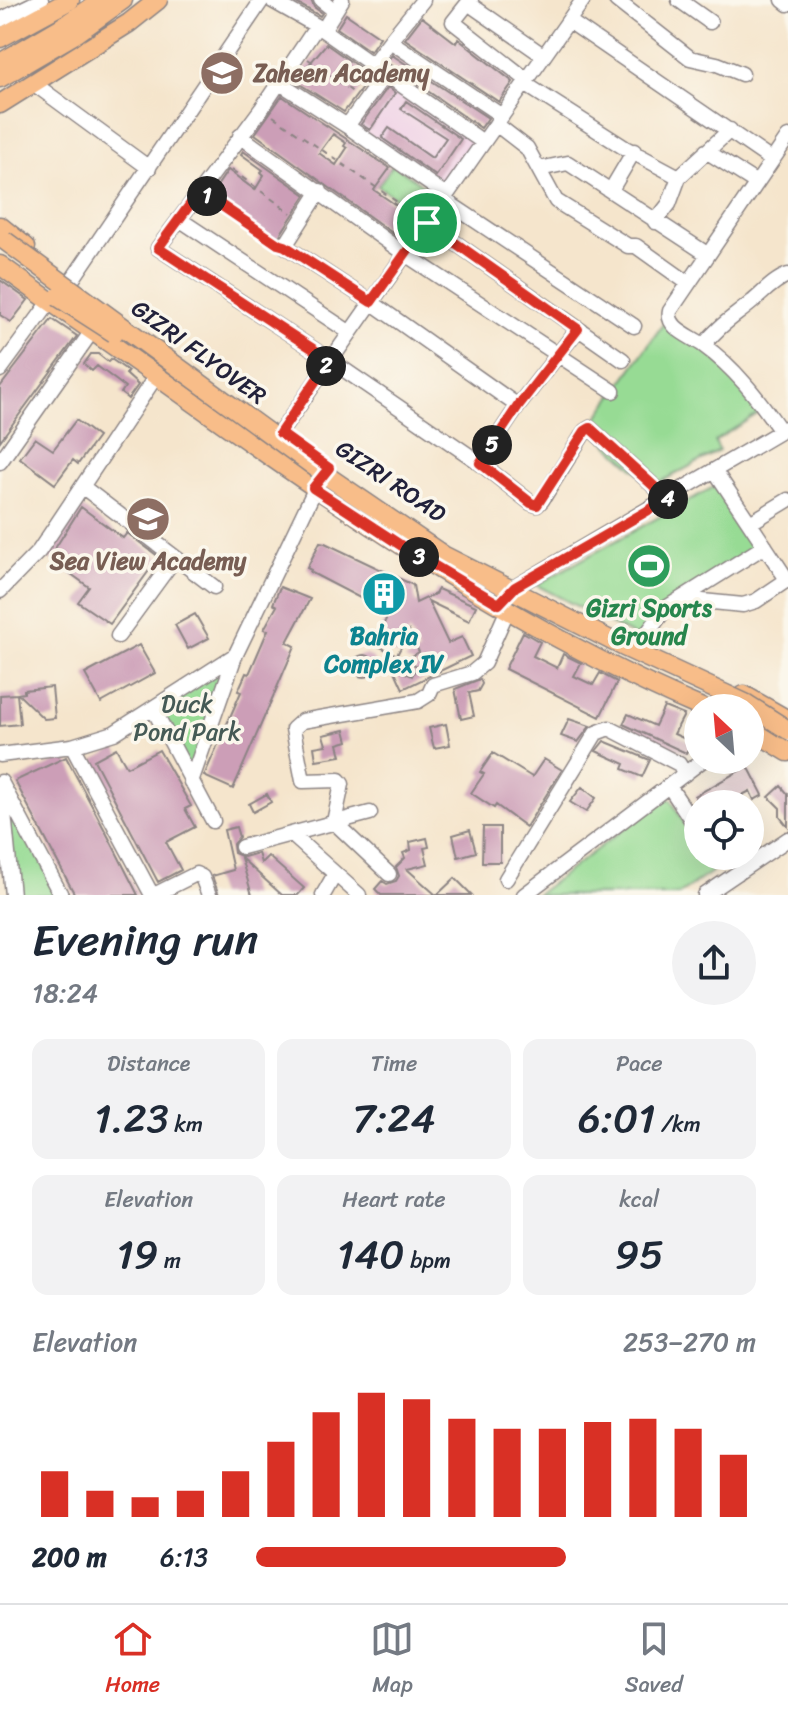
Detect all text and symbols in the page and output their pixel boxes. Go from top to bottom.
school or university icon: Zaheen Academy [198,49,246,97]
place label: Zaheen Academy [252,52,430,94]
pin: 1 [187,176,227,216]
text: 1 [202,176,212,215]
pin [393,189,461,257]
icon: arrive [405,201,449,245]
street label: GIZRI FLYOVER [122,288,276,416]
pin: 2 [306,346,346,386]
text: 2 [320,346,332,385]
pin: 5 [472,425,512,465]
text: 5 [485,425,499,464]
street label: GIZRI ROAD [327,428,456,534]
pin: 4 [648,479,688,519]
text: 4 [661,479,675,518]
school or university icon: Sea View Academy [124,495,172,543]
pin: 3 [399,537,439,577]
text: 3 [413,537,425,576]
place label: Sea View Academy [49,540,247,582]
sports icon: Gizri Sports Ground [625,542,673,590]
building icon: Bahria Complex IV [360,570,408,618]
place label: Gizri Sports Ground [586,587,713,657]
place label: Bahria Complex IV [323,615,445,685]
park label: Duck Pond Park [133,683,241,753]
north arrow [684,694,764,774]
map controls [684,694,764,870]
button: locate [684,790,764,870]
text: Evening run [32,901,258,979]
button: share [672,921,756,1005]
text: 18:24 [32,970,98,1016]
text: Distance [107,1044,190,1083]
text: Time [371,1044,417,1083]
text: Pace [616,1044,663,1083]
text: 1.23 [94,1083,169,1154]
text: 7:24 [352,1083,435,1154]
text: 6:01 [578,1083,655,1154]
text: km [169,1105,203,1144]
text: /km [655,1105,701,1144]
text: Elevation [104,1180,193,1219]
text: Heart rate [342,1180,446,1219]
text: kcal [619,1180,659,1219]
text: 19 [116,1219,158,1290]
text: 140 [337,1219,405,1290]
text: 95 [615,1219,664,1290]
text: m [158,1241,181,1280]
text: bpm [405,1241,451,1280]
text: Elevation [32,1319,137,1365]
text: 253–270 m [623,1319,756,1365]
text: 200 m [32,1534,107,1580]
text: 6:13 [160,1534,208,1580]
tab: Home [105,1617,160,1704]
tab: Map [370,1617,414,1704]
tab: Saved [625,1617,683,1704]

